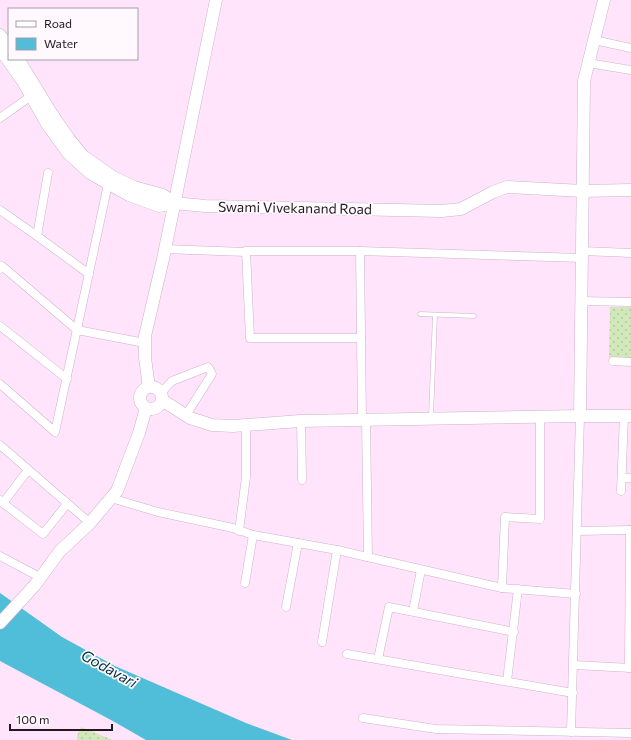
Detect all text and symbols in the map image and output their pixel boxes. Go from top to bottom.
legend [8,8,138,60]
text: Road [44,16,72,30]
text: Water [44,36,78,50]
street label: Swami Vivekanand Road [218,198,372,217]
water label: Godavari [78,645,142,691]
scale bar [10,706,112,732]
text: 100 m [16,712,50,726]

